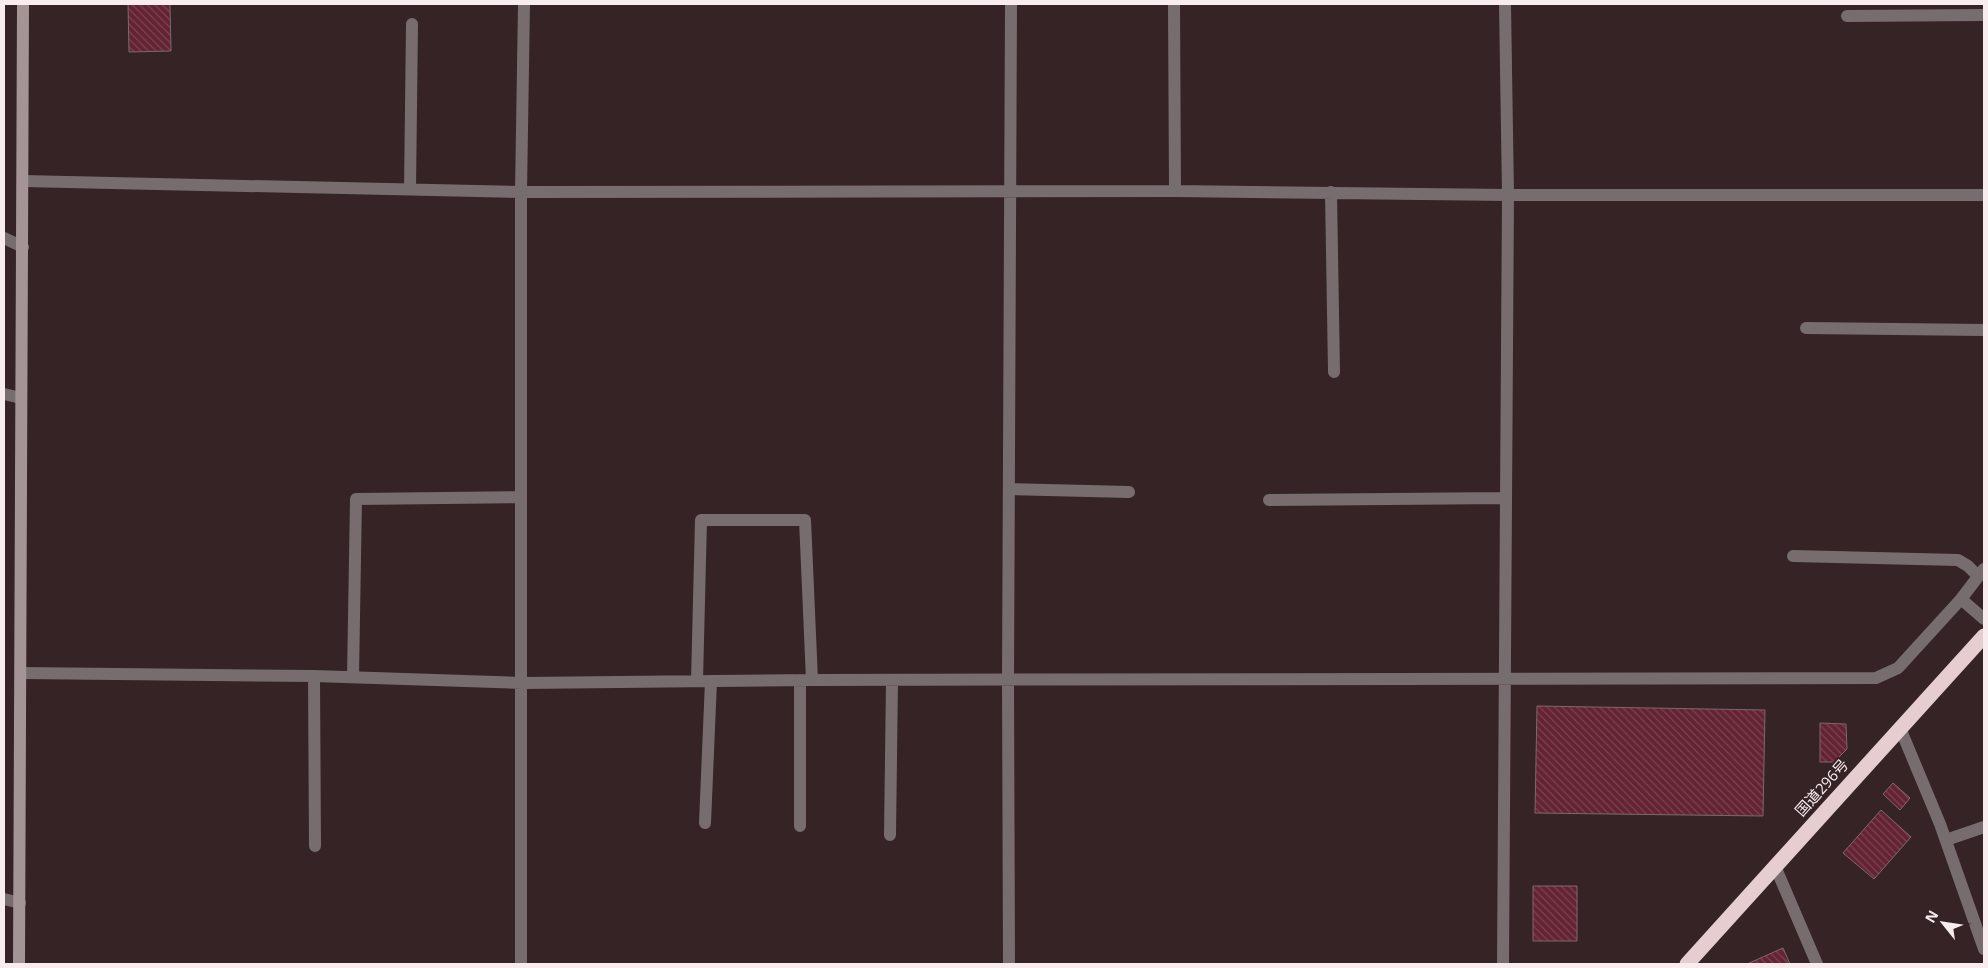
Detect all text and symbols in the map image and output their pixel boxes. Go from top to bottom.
street label: 国道296号 [1790,754,1852,820]
north arrow [1918,898,1968,948]
text: N [1920,907,1942,926]

